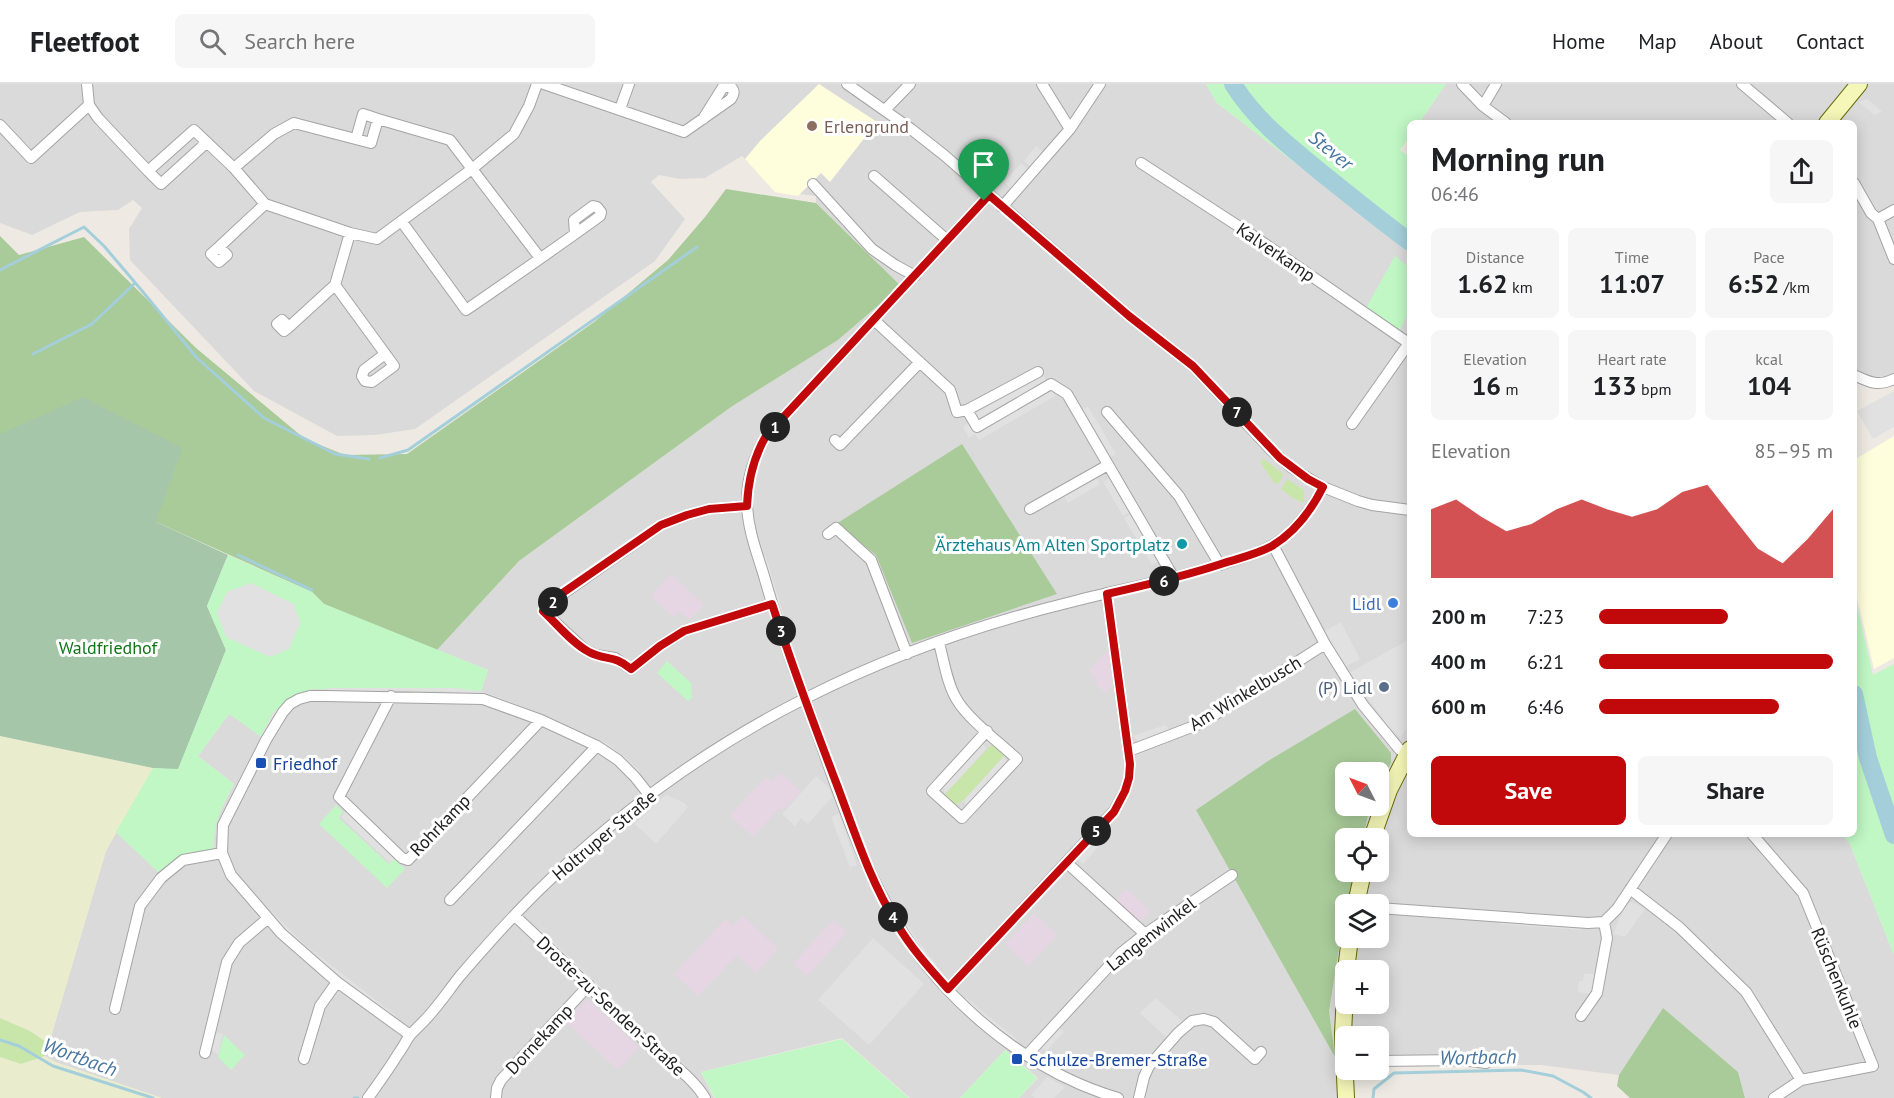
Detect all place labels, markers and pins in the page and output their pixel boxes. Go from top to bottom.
place label: Erlengrund [824,115,909,138]
marker: Erlengrund [805,119,819,133]
pin [958,139,1009,201]
pin: 7 [1222,397,1252,427]
pin: 1 [760,412,790,442]
place label: Ärztehaus Am Alten Sportplatz [935,533,1170,556]
marker: Ärztehaus Am Alten Sportplatz [1175,537,1189,551]
pin: 6 [1149,566,1179,596]
pin: 2 [538,587,568,617]
place label: Lidl [1352,592,1382,615]
marker: Lidl [1386,596,1400,610]
pin: 3 [766,616,796,646]
place label: (P) Lidl [1318,676,1373,699]
marker: (P) Lidl [1377,680,1391,694]
place label: Friedhof [273,752,338,775]
marker: Friedhof [254,756,268,770]
pin: 5 [1081,816,1111,846]
pin: 4 [878,902,908,932]
place label: Schulze-Bremer-Straße [1029,1048,1208,1071]
marker: Schulze-Bremer-Straße [1010,1052,1024,1066]

